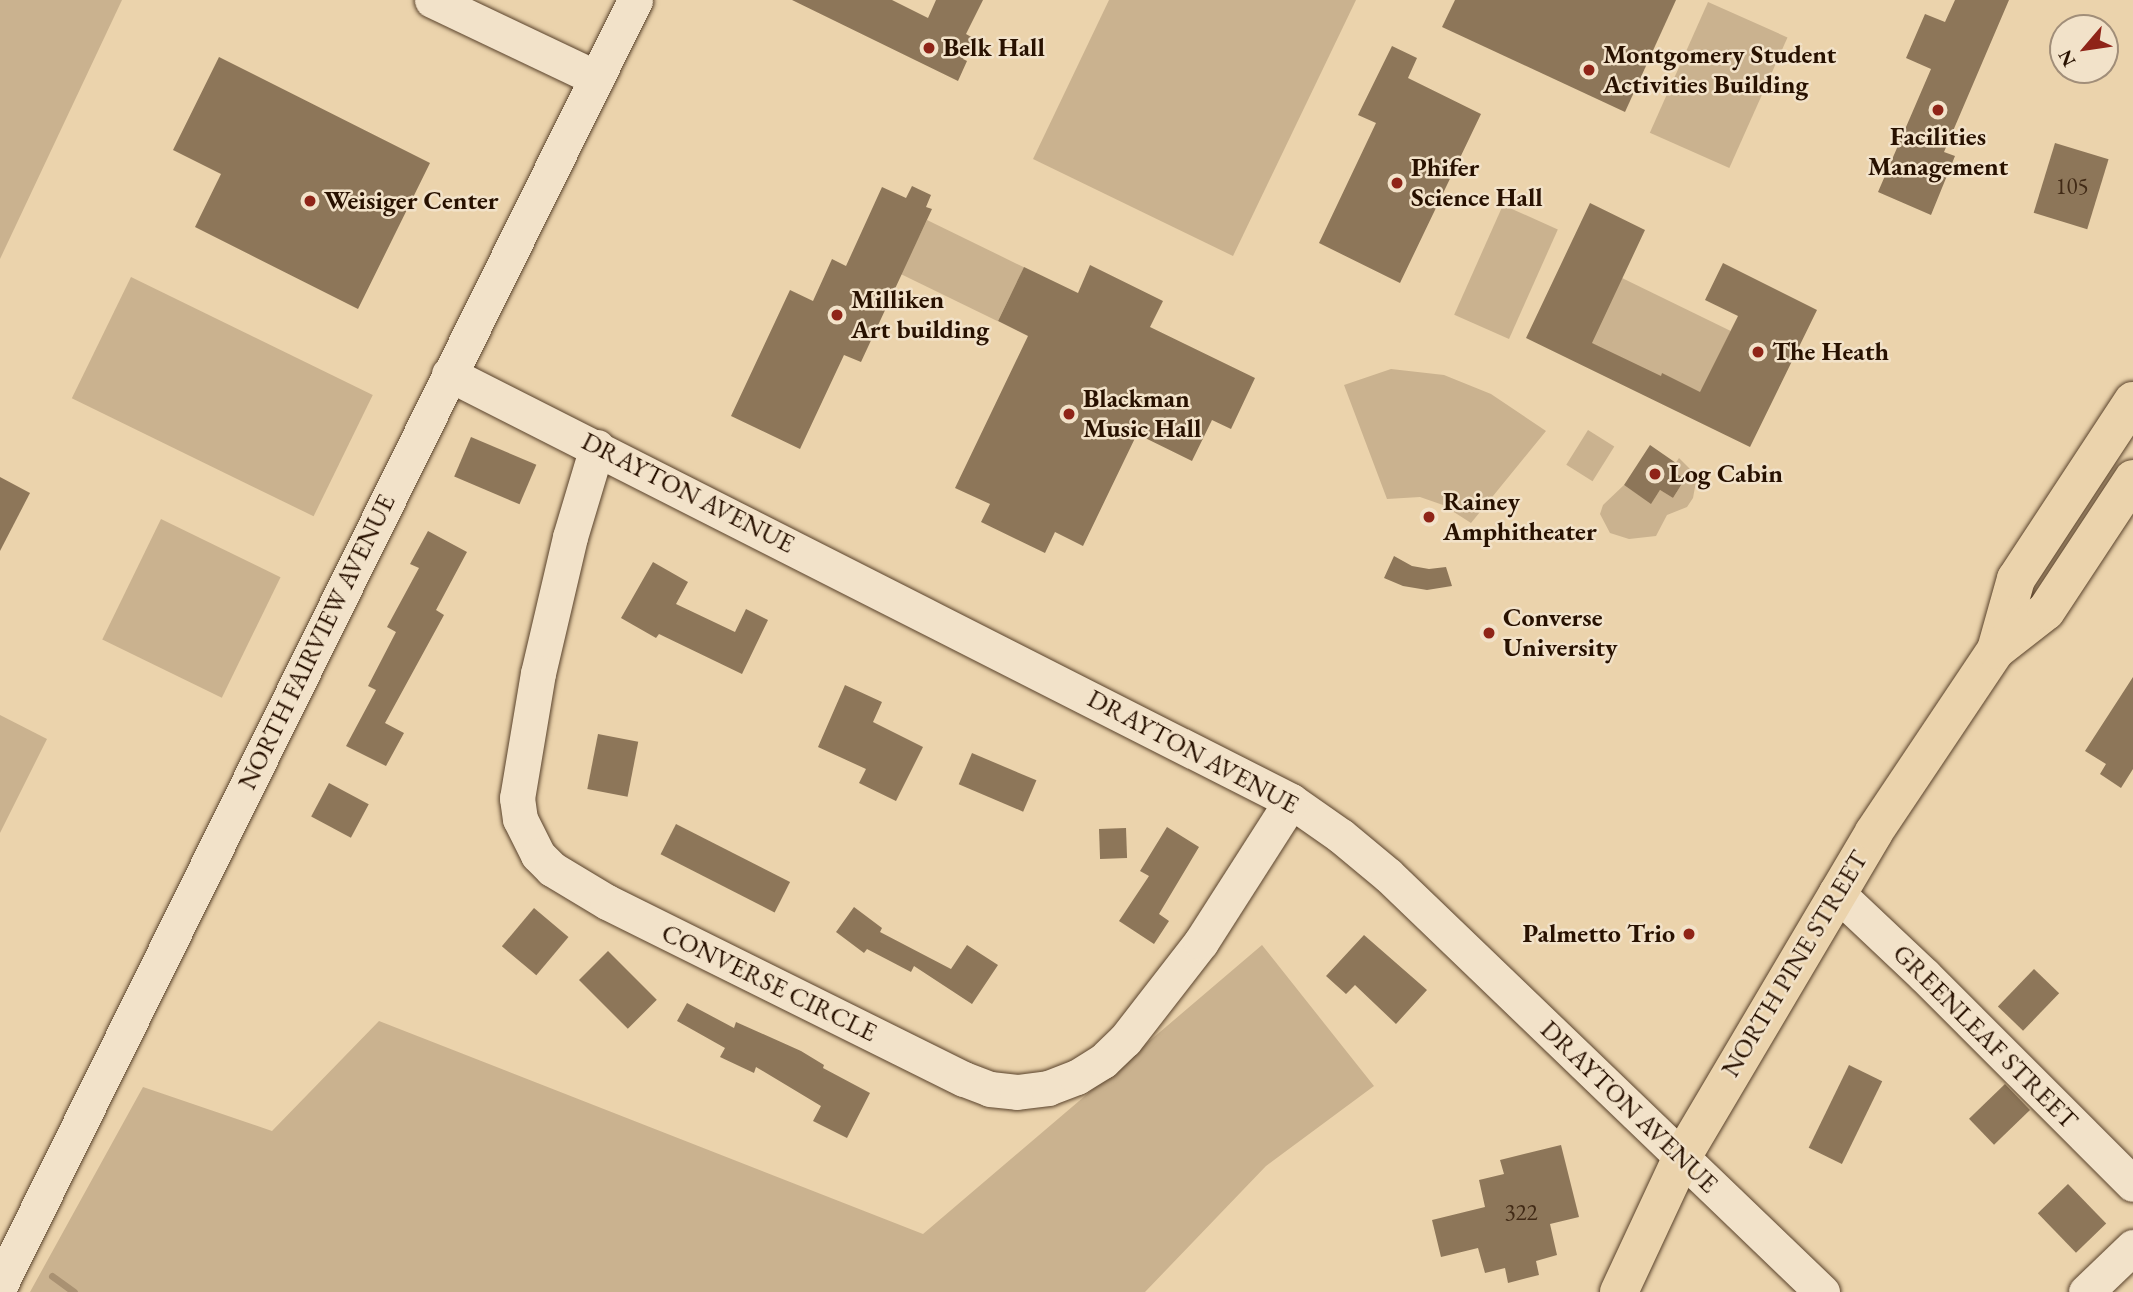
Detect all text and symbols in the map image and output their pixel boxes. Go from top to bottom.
north arrow [2049,14,2119,84]
place label: Belk Hall [943,32,1045,64]
place label: Montgomery Student Activities Building [1603,39,1836,100]
marker: Belk Hall [921,40,937,56]
text: N [2052,46,2082,71]
marker: Montgomery Student Activities Building [1581,62,1597,78]
marker: Facilities Management [1930,102,1946,118]
place label: Facilities Management [1868,121,2008,182]
place label: Phifer Science Hall [1411,152,1543,214]
house number: 105 [2055,172,2089,200]
marker: Phifer Science Hall [1389,175,1405,191]
place label: Weisiger Center [324,185,499,217]
marker: Weisiger Center [302,193,318,209]
place label: Milliken Art building [851,284,989,346]
marker: Milliken Art building [829,307,845,323]
place label: The Heath [1772,336,1889,368]
marker: The Heath [1750,344,1766,360]
place label: Blackman Music Hall [1083,383,1201,444]
marker: Blackman Music Hall [1061,406,1077,422]
street label: DRAYTON AVENUE [576,426,800,560]
place label: Log Cabin [1669,458,1783,490]
marker: Log Cabin [1647,466,1663,482]
place label: Rainey Amphitheater [1443,486,1597,548]
street label: NORTH FAIRVIEW AVENUE [232,489,402,795]
marker: Rainey Amphitheater [1421,509,1437,525]
place label: Converse University [1503,602,1617,664]
marker: Converse University [1481,625,1497,641]
street label: DRAYTON AVENUE [1082,683,1304,821]
street label: NORTH PINE STREET [1715,845,1875,1083]
street label: CONVERSE CIRCLE [656,917,882,1049]
place label: Palmetto Trio [1522,918,1675,950]
marker: Palmetto Trio [1681,926,1697,942]
street label: GREENLEAF STREET [1886,938,2084,1136]
street label: DRAYTON AVENUE [1534,1014,1724,1200]
house number: 322 [1504,1198,1538,1226]

